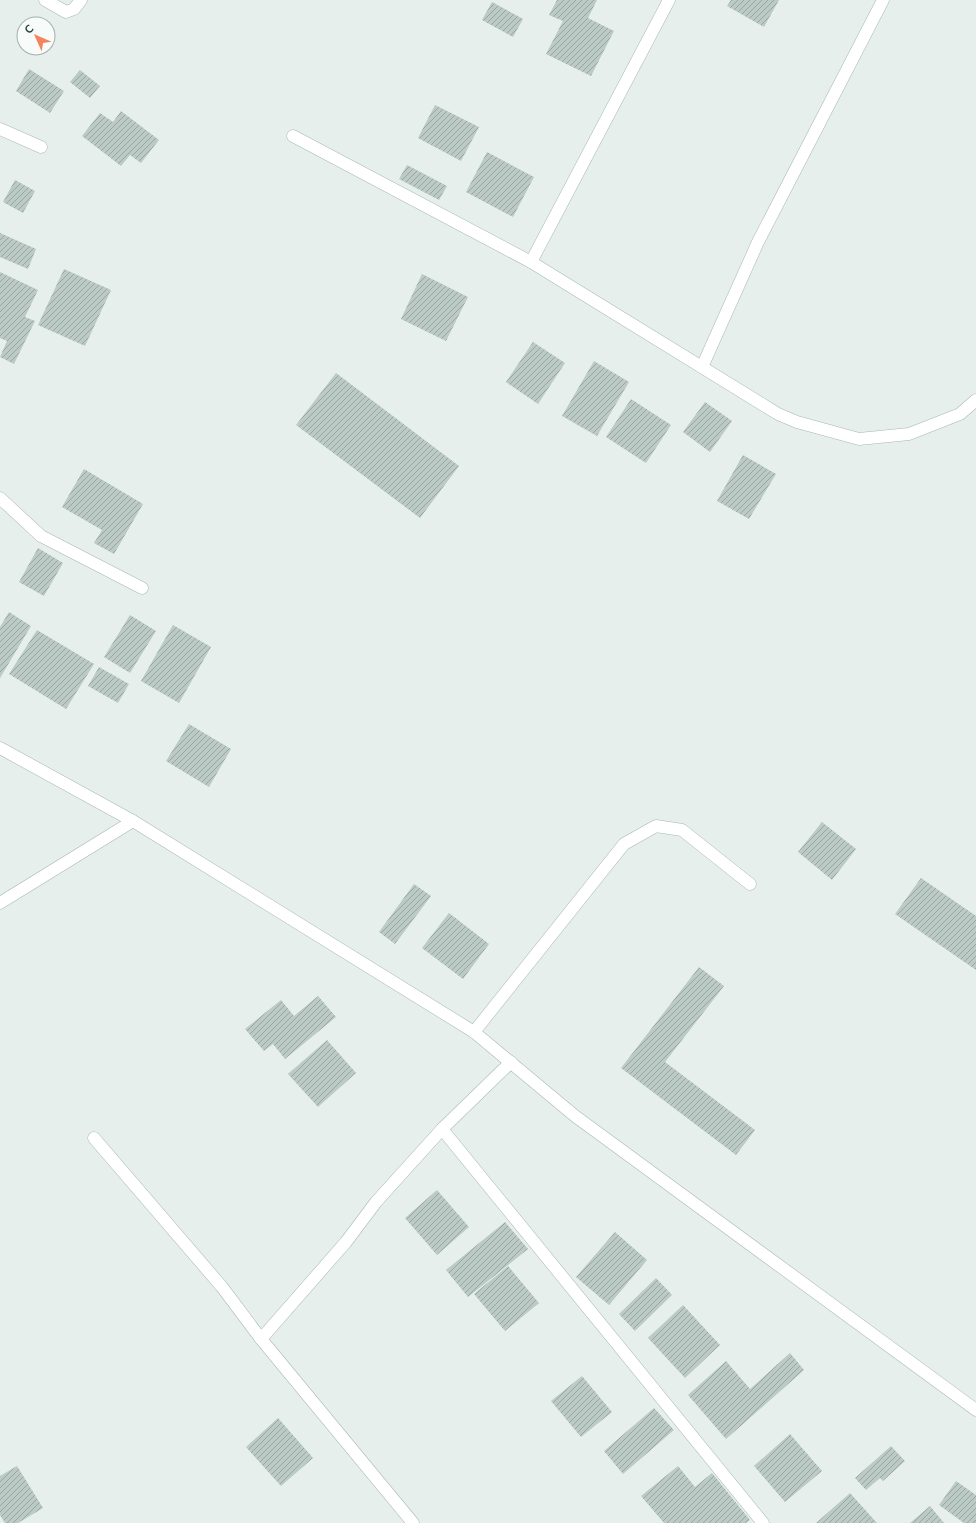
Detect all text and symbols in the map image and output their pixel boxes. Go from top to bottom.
north arrow [16,16,56,56]
text: С [21,21,37,37]

